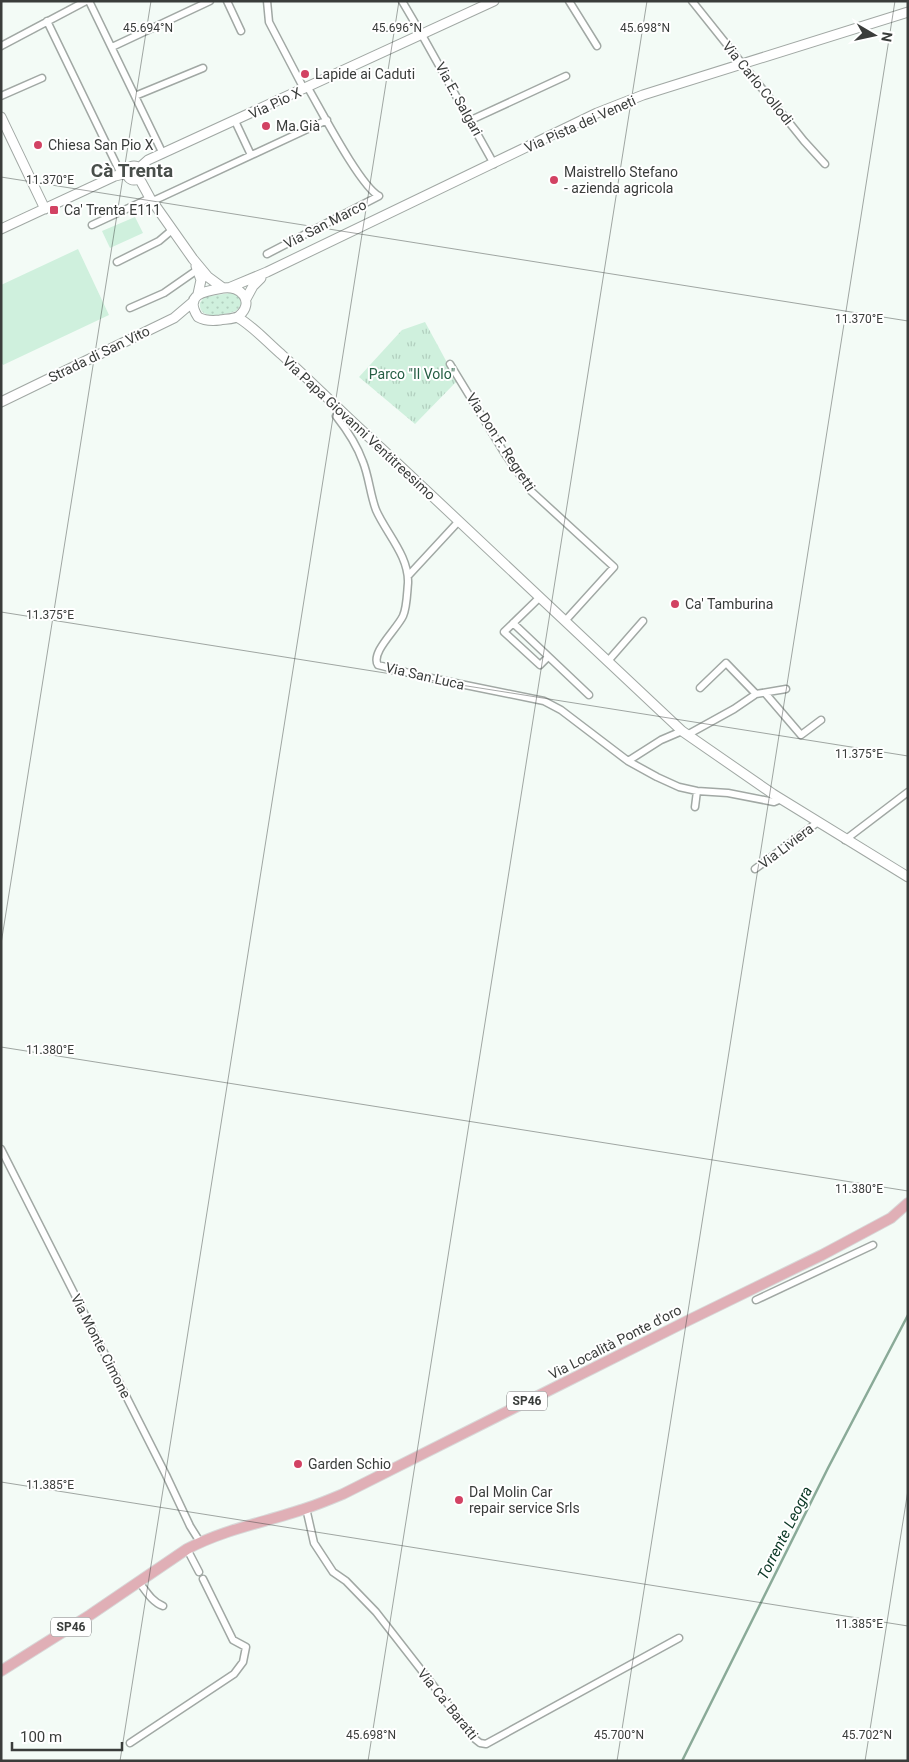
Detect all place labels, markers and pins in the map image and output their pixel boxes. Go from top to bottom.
place label: Lapide ai Caduti [315,66,415,82]
marker: Lapide ai Caduti [299,68,311,80]
place label: Ma.Già [276,118,320,134]
marker: Ma.Già [260,120,272,132]
place label: Chiesa San Pio X [48,137,154,153]
marker: Chiesa San Pio X [32,139,44,151]
place label: Maistrello Stefano - azienda agricola [564,164,678,196]
marker: Maistrello Stefano - azienda agricola [548,174,560,186]
place label: Ca' Trenta E111 [64,202,161,218]
marker: Ca' Trenta E111 [48,204,60,216]
place label: Ca' Tamburina [685,596,773,612]
marker: Ca' Tamburina [669,598,681,610]
place label: Garden Schio [308,1456,391,1472]
marker: Garden Schio [292,1458,304,1470]
place label: Dal Molin Car repair service Srls [469,1484,580,1516]
marker: Dal Molin Car repair service Srls [453,1494,465,1506]

